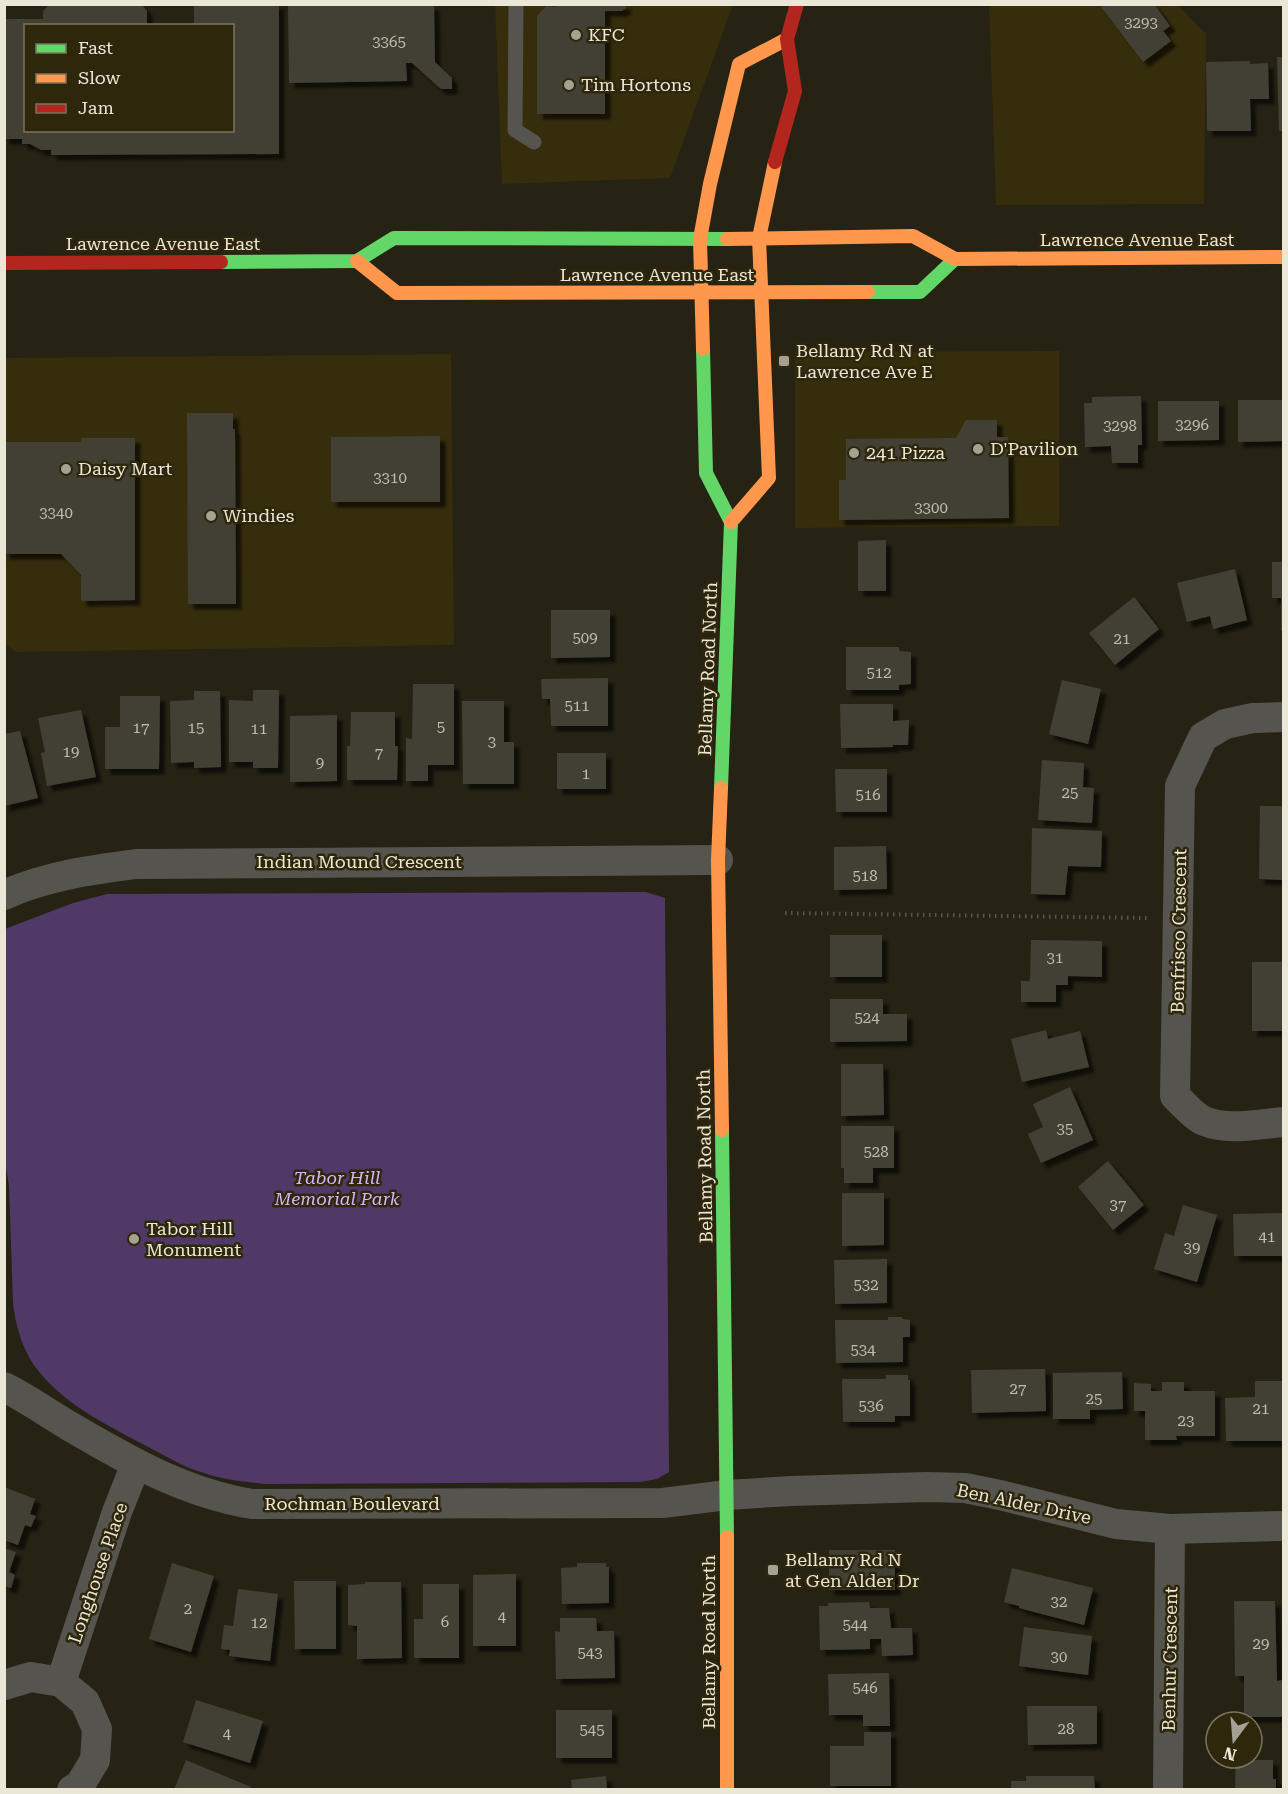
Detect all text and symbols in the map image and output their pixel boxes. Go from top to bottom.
house number: 3293 [1124,14,1158,32]
legend [24,24,234,132]
place label: KFC [588,24,625,45]
marker: KFC [569,28,583,42]
house number: 3365 [372,33,406,51]
text: Fast [78,37,113,58]
text: Slow [78,67,120,88]
place label: Tim Hortons [581,74,691,95]
marker: Tim Hortons [562,78,576,92]
text: Jam [78,97,114,118]
street label: Lawrence Avenue East [1040,229,1235,250]
street label: Lawrence Avenue East [66,233,261,254]
street label: Lawrence Avenue East [560,264,755,285]
place label: Bellamy Rd N at Lawrence Ave E [796,340,934,382]
marker: Bellamy Rd N at Lawrence Ave E [777,354,791,368]
house number: 3296 [1175,416,1209,434]
house number: 3298 [1103,417,1137,435]
place label: D'Pavilion [990,438,1078,459]
place label: 241 Pizza [866,442,945,463]
marker: D'Pavilion [971,442,985,456]
marker: 241 Pizza [847,446,861,460]
place label: Daisy Mart [78,458,172,479]
marker: Daisy Mart [59,462,73,476]
house number: 3310 [373,469,407,487]
house number: 3300 [914,499,948,517]
house number: 3340 [39,504,73,522]
place label: Windies [223,505,294,526]
marker: Windies [204,509,218,523]
street label: Bellamy Road North [694,581,721,756]
house number: 509 [572,629,598,647]
house number: 21 [1114,630,1130,648]
house number: 512 [866,664,892,682]
house number: 511 [564,697,590,715]
house number: 5 [437,718,445,736]
house number: 17 [133,719,149,737]
house number: 15 [188,719,204,737]
house number: 11 [251,720,267,738]
house number: 3 [488,733,496,751]
house number: 19 [63,743,79,761]
house number: 7 [375,744,383,762]
house number: 9 [316,754,324,772]
house number: 1 [582,765,590,783]
house number: 25 [1062,784,1078,802]
house number: 516 [855,786,881,804]
street label: Benfrisco Crescent [1167,848,1190,1014]
street label: Indian Mound Crescent [256,851,462,872]
house number: 518 [852,867,878,885]
house number: 31 [1047,949,1063,967]
house number: 524 [854,1009,880,1027]
street label: Bellamy Road North [692,1068,717,1243]
house number: 35 [1057,1120,1073,1138]
house number: 528 [863,1143,889,1161]
park label: Tabor Hill Memorial Park [273,1167,400,1209]
house number: 37 [1110,1196,1126,1214]
place label: Tabor Hill Monument [146,1218,242,1260]
house number: 41 [1259,1228,1275,1246]
marker: Tabor Hill Monument [127,1232,141,1246]
house number: 39 [1184,1239,1200,1257]
house number: 532 [853,1276,879,1294]
house number: 534 [850,1341,876,1359]
house number: 27 [1010,1380,1026,1398]
house number: 25 [1086,1390,1102,1408]
house number: 536 [858,1397,884,1415]
house number: 21 [1253,1400,1269,1418]
house number: 23 [1178,1412,1194,1430]
street label: Ben Alder Drive [955,1479,1093,1528]
street label: Rochman Boulevard [264,1493,440,1514]
street label: Longhouse Place [64,1500,131,1646]
place label: Bellamy Rd N at Gen Alder Dr [785,1549,919,1591]
street label: Bellamy Road North [698,1555,719,1729]
marker: Bellamy Rd N at Gen Alder Dr [766,1563,780,1577]
street label: Benhur Crescent [1158,1586,1181,1732]
house number: 32 [1051,1593,1067,1611]
house number: 2 [184,1600,192,1618]
house number: 4 [498,1608,507,1626]
house number: 6 [441,1613,449,1631]
house number: 12 [251,1614,267,1632]
house number: 544 [842,1616,868,1634]
house number: 29 [1253,1635,1269,1653]
house number: 543 [577,1644,603,1662]
house number: 30 [1051,1648,1067,1666]
house number: 546 [852,1679,878,1697]
north arrow [1204,1710,1264,1770]
house number: 28 [1058,1720,1074,1738]
house number: 545 [579,1721,605,1739]
house number: 4 [223,1725,232,1743]
text: N [1221,1743,1239,1765]

